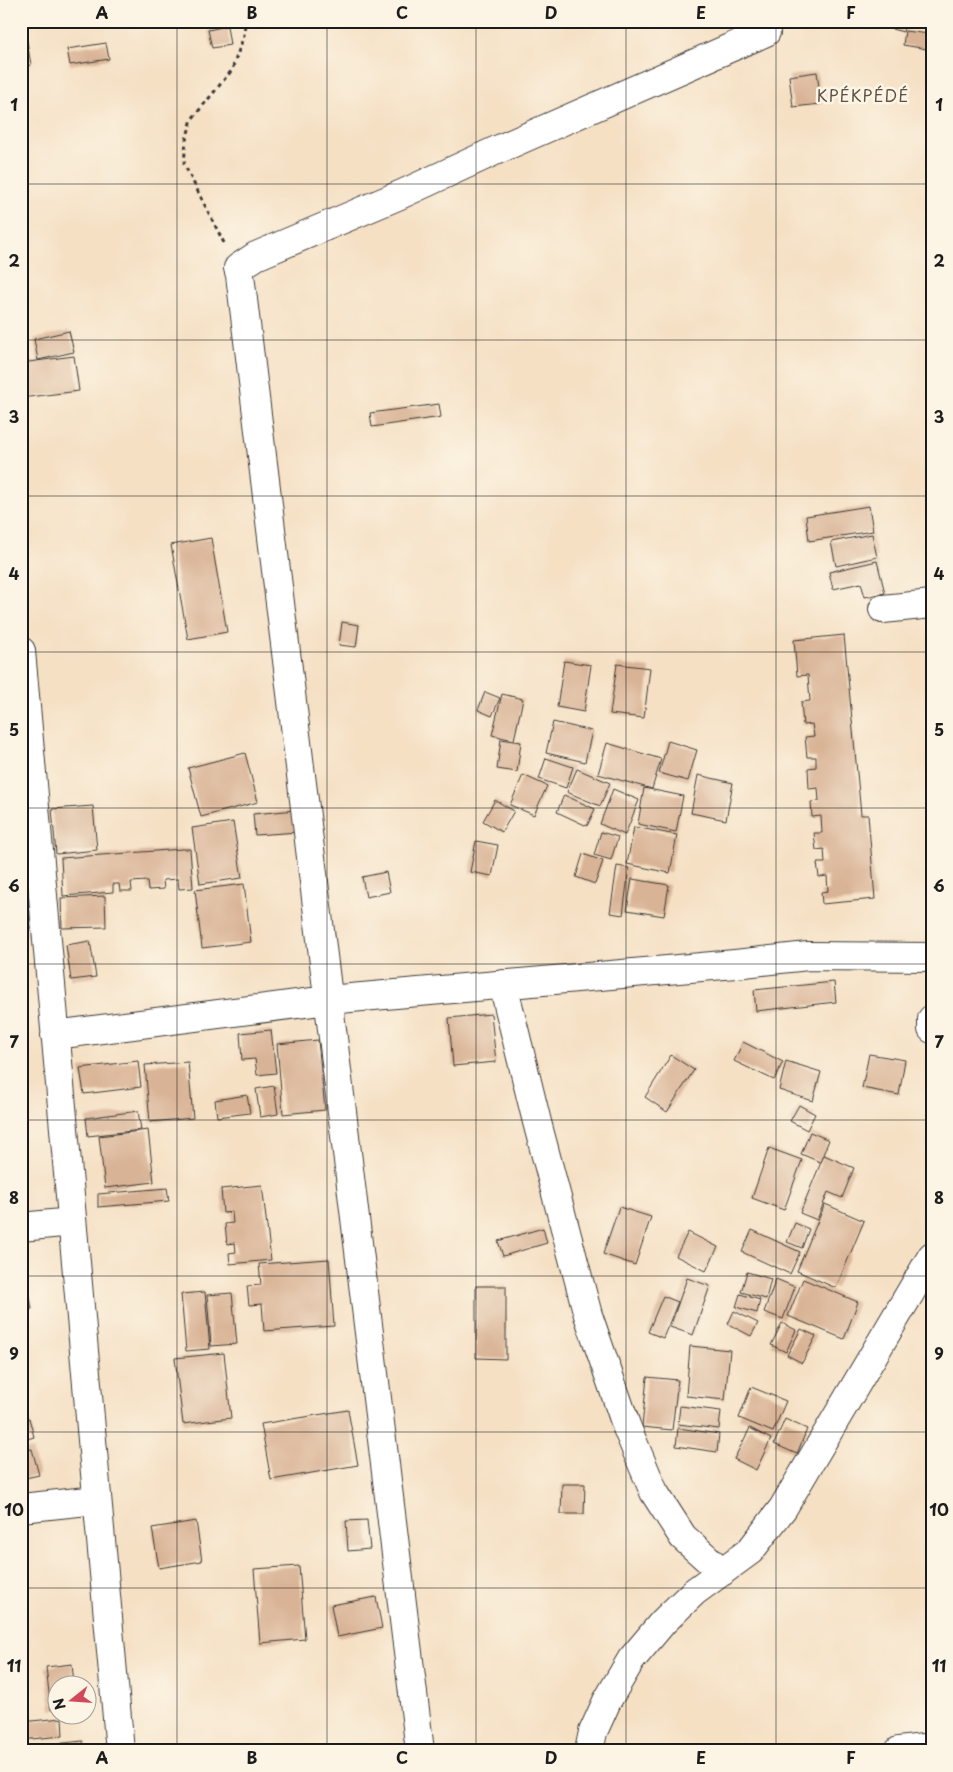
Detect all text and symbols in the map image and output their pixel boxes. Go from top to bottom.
text: A [96,0,109,24]
text: B [247,0,258,24]
text: C [396,0,408,24]
text: D [545,0,557,24]
text: E [696,0,706,24]
text: F [846,0,856,24]
district label: KPÉKPÉDÉ [817,83,909,107]
text: 1 [10,92,18,116]
text: 1 [935,92,943,116]
text: 2 [8,248,20,272]
text: 2 [933,248,945,272]
text: 3 [9,404,19,428]
text: 3 [934,404,944,428]
text: 4 [9,561,20,585]
text: 4 [934,561,945,585]
text: 5 [9,717,19,741]
text: 5 [934,717,944,741]
text: 6 [8,873,20,897]
text: 6 [933,873,945,897]
text: 7 [9,1029,19,1053]
text: 7 [934,1029,944,1053]
text: 8 [9,1185,19,1209]
text: 8 [934,1185,944,1209]
text: 9 [9,1341,19,1365]
text: 9 [934,1341,944,1365]
text: 10 [4,1497,24,1521]
text: 10 [929,1497,949,1521]
text: 11 [7,1653,21,1677]
text: 11 [932,1653,946,1677]
north arrow [48,1674,98,1724]
text: N [47,1696,71,1712]
text: A [96,1745,109,1769]
text: B [247,1745,258,1769]
text: C [396,1745,408,1769]
text: D [545,1745,557,1769]
text: E [696,1745,706,1769]
text: F [846,1745,856,1769]

